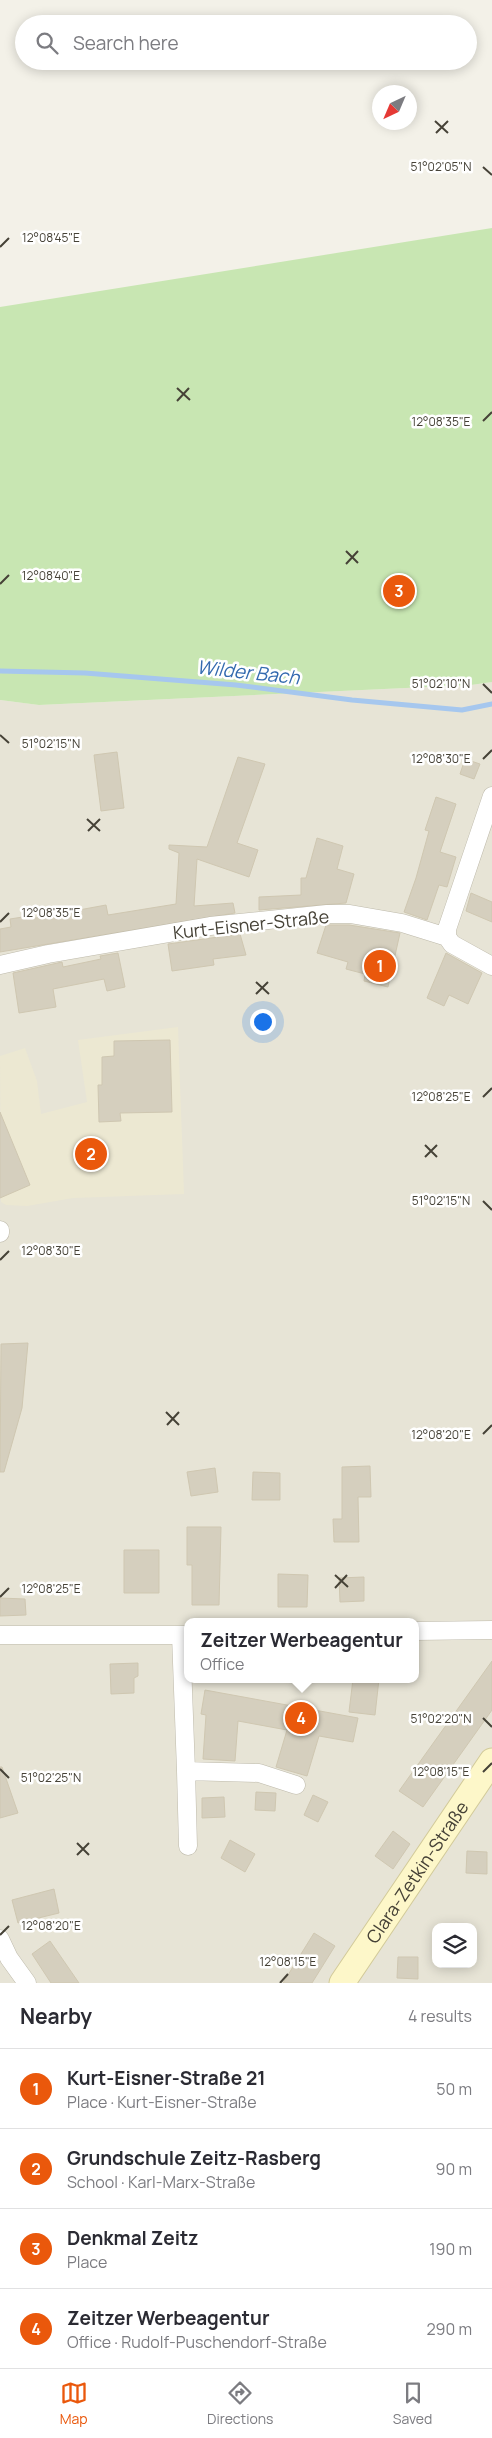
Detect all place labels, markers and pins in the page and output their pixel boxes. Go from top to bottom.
pin: 3 [383,572,415,610]
pin: 1 [364,947,396,985]
pin: 2 [75,1135,107,1173]
pin: 4 [285,1699,317,1737]

